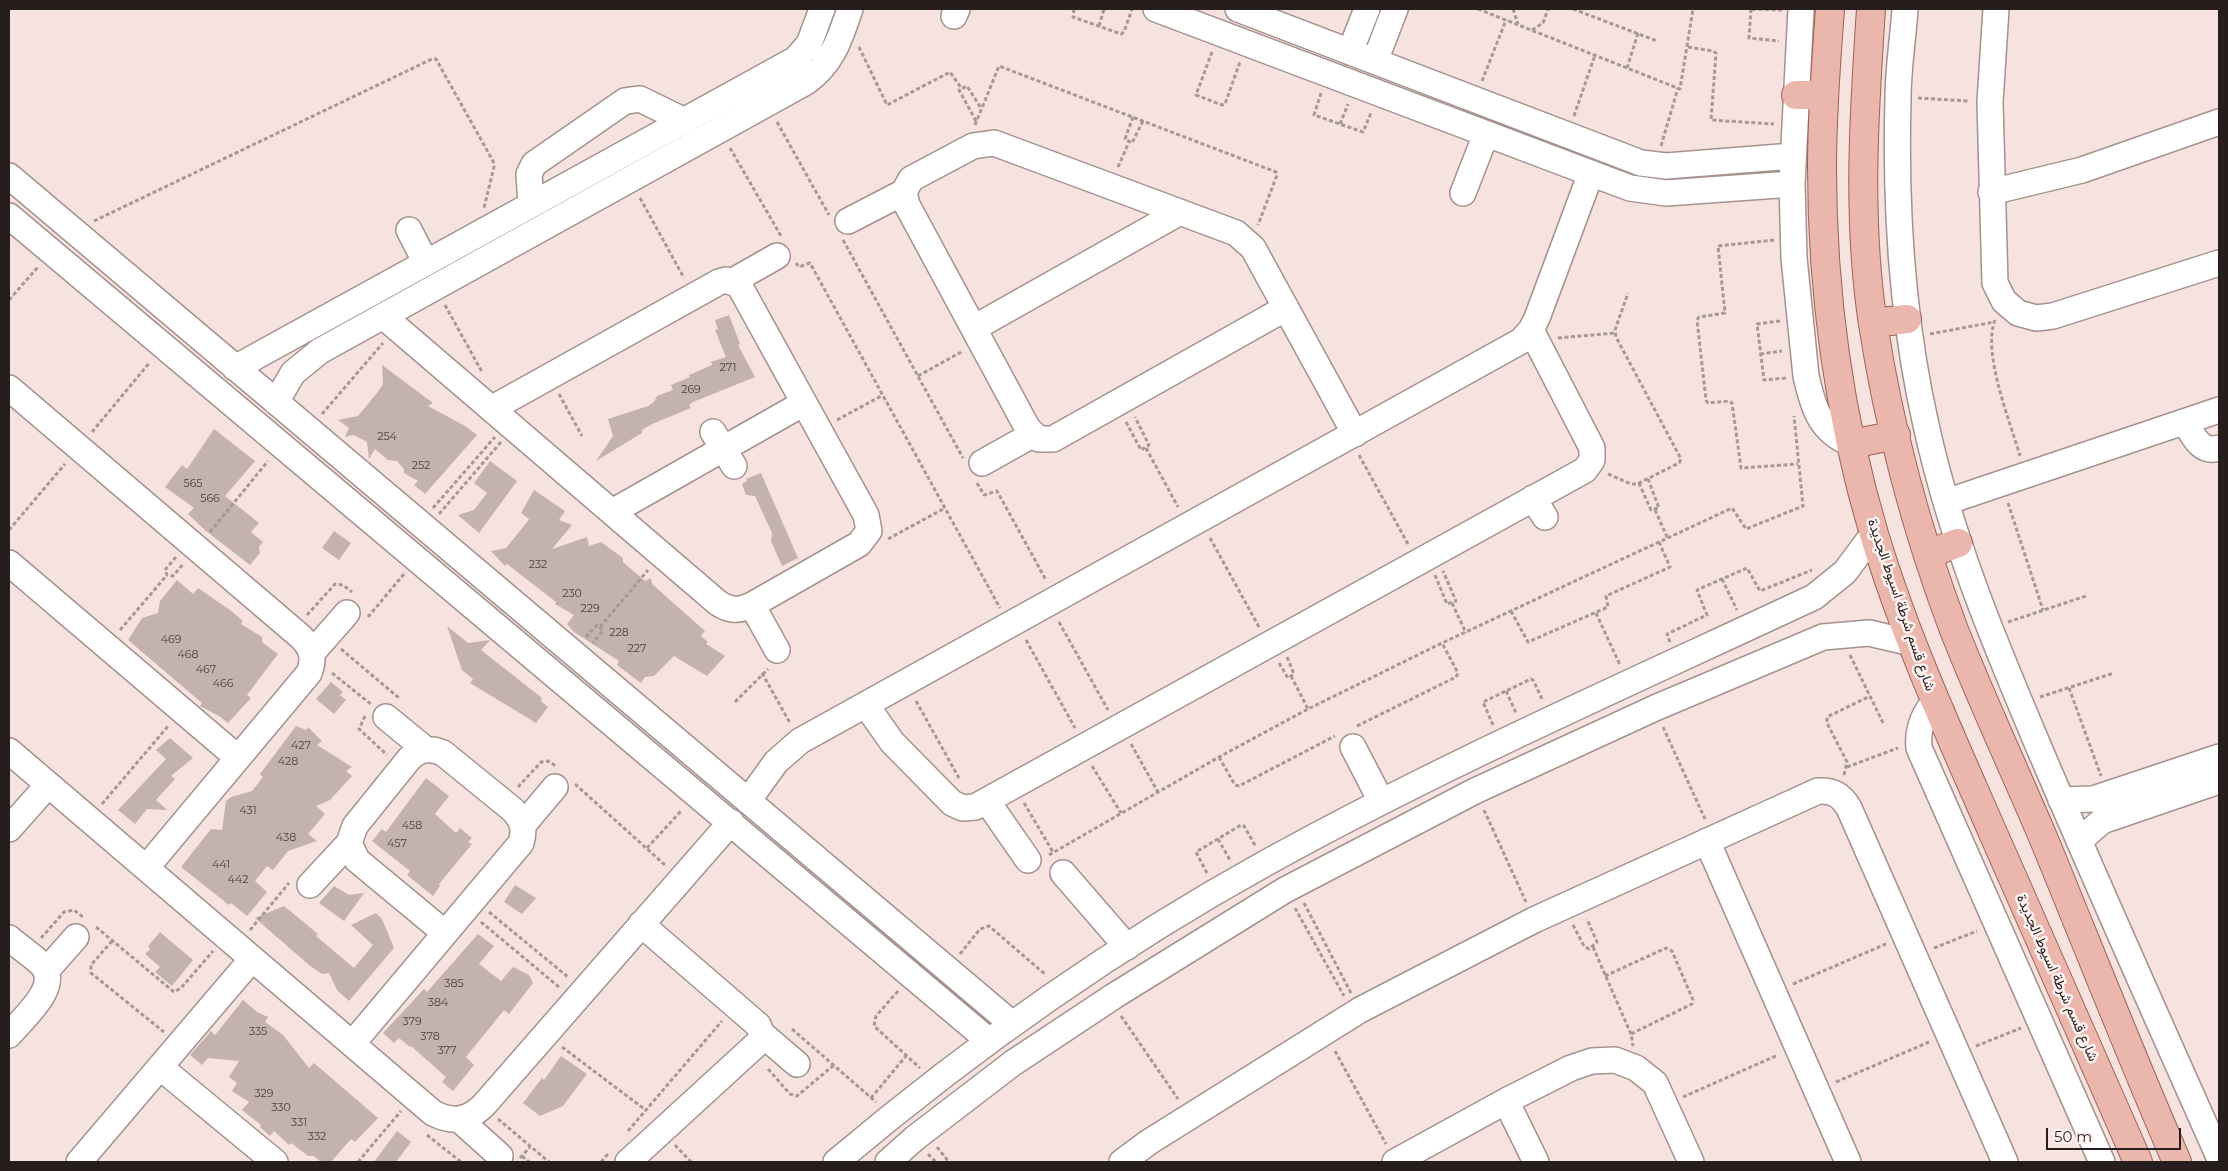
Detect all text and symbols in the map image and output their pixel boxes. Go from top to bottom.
house number: 271 [720,361,736,375]
house number: 269 [681,383,701,397]
house number: 254 [377,430,397,444]
house number: 252 [412,459,430,473]
house number: 565 [183,477,203,491]
house number: 566 [200,492,220,506]
street label: شارع قسم شرطة اسيوط الجديدة [1864,517,1938,693]
house number: 232 [529,558,547,572]
house number: 230 [562,587,582,601]
house number: 229 [580,602,600,616]
house number: 228 [609,626,629,640]
house number: 469 [161,633,181,647]
house number: 227 [628,642,646,656]
house number: 468 [178,648,198,662]
house number: 467 [196,663,216,677]
house number: 466 [213,677,233,691]
house number: 427 [291,739,311,753]
house number: 428 [278,755,298,769]
house number: 431 [239,804,257,818]
house number: 458 [402,819,422,833]
house number: 438 [276,831,296,845]
house number: 457 [387,837,407,851]
house number: 441 [212,858,230,872]
house number: 442 [228,873,248,887]
street label: شارع قسم شرطة اسيوط الجديدة [2013,892,2101,1064]
house number: 385 [444,977,464,991]
house number: 384 [428,996,448,1010]
house number: 379 [402,1015,422,1029]
house number: 335 [249,1025,267,1039]
house number: 378 [420,1030,440,1044]
house number: 377 [437,1044,457,1058]
house number: 329 [254,1087,274,1101]
house number: 330 [271,1101,291,1115]
house number: 331 [291,1116,307,1130]
scale bar [2048,1118,2183,1150]
text: 50 m [2054,1127,2092,1146]
house number: 332 [308,1130,326,1144]

